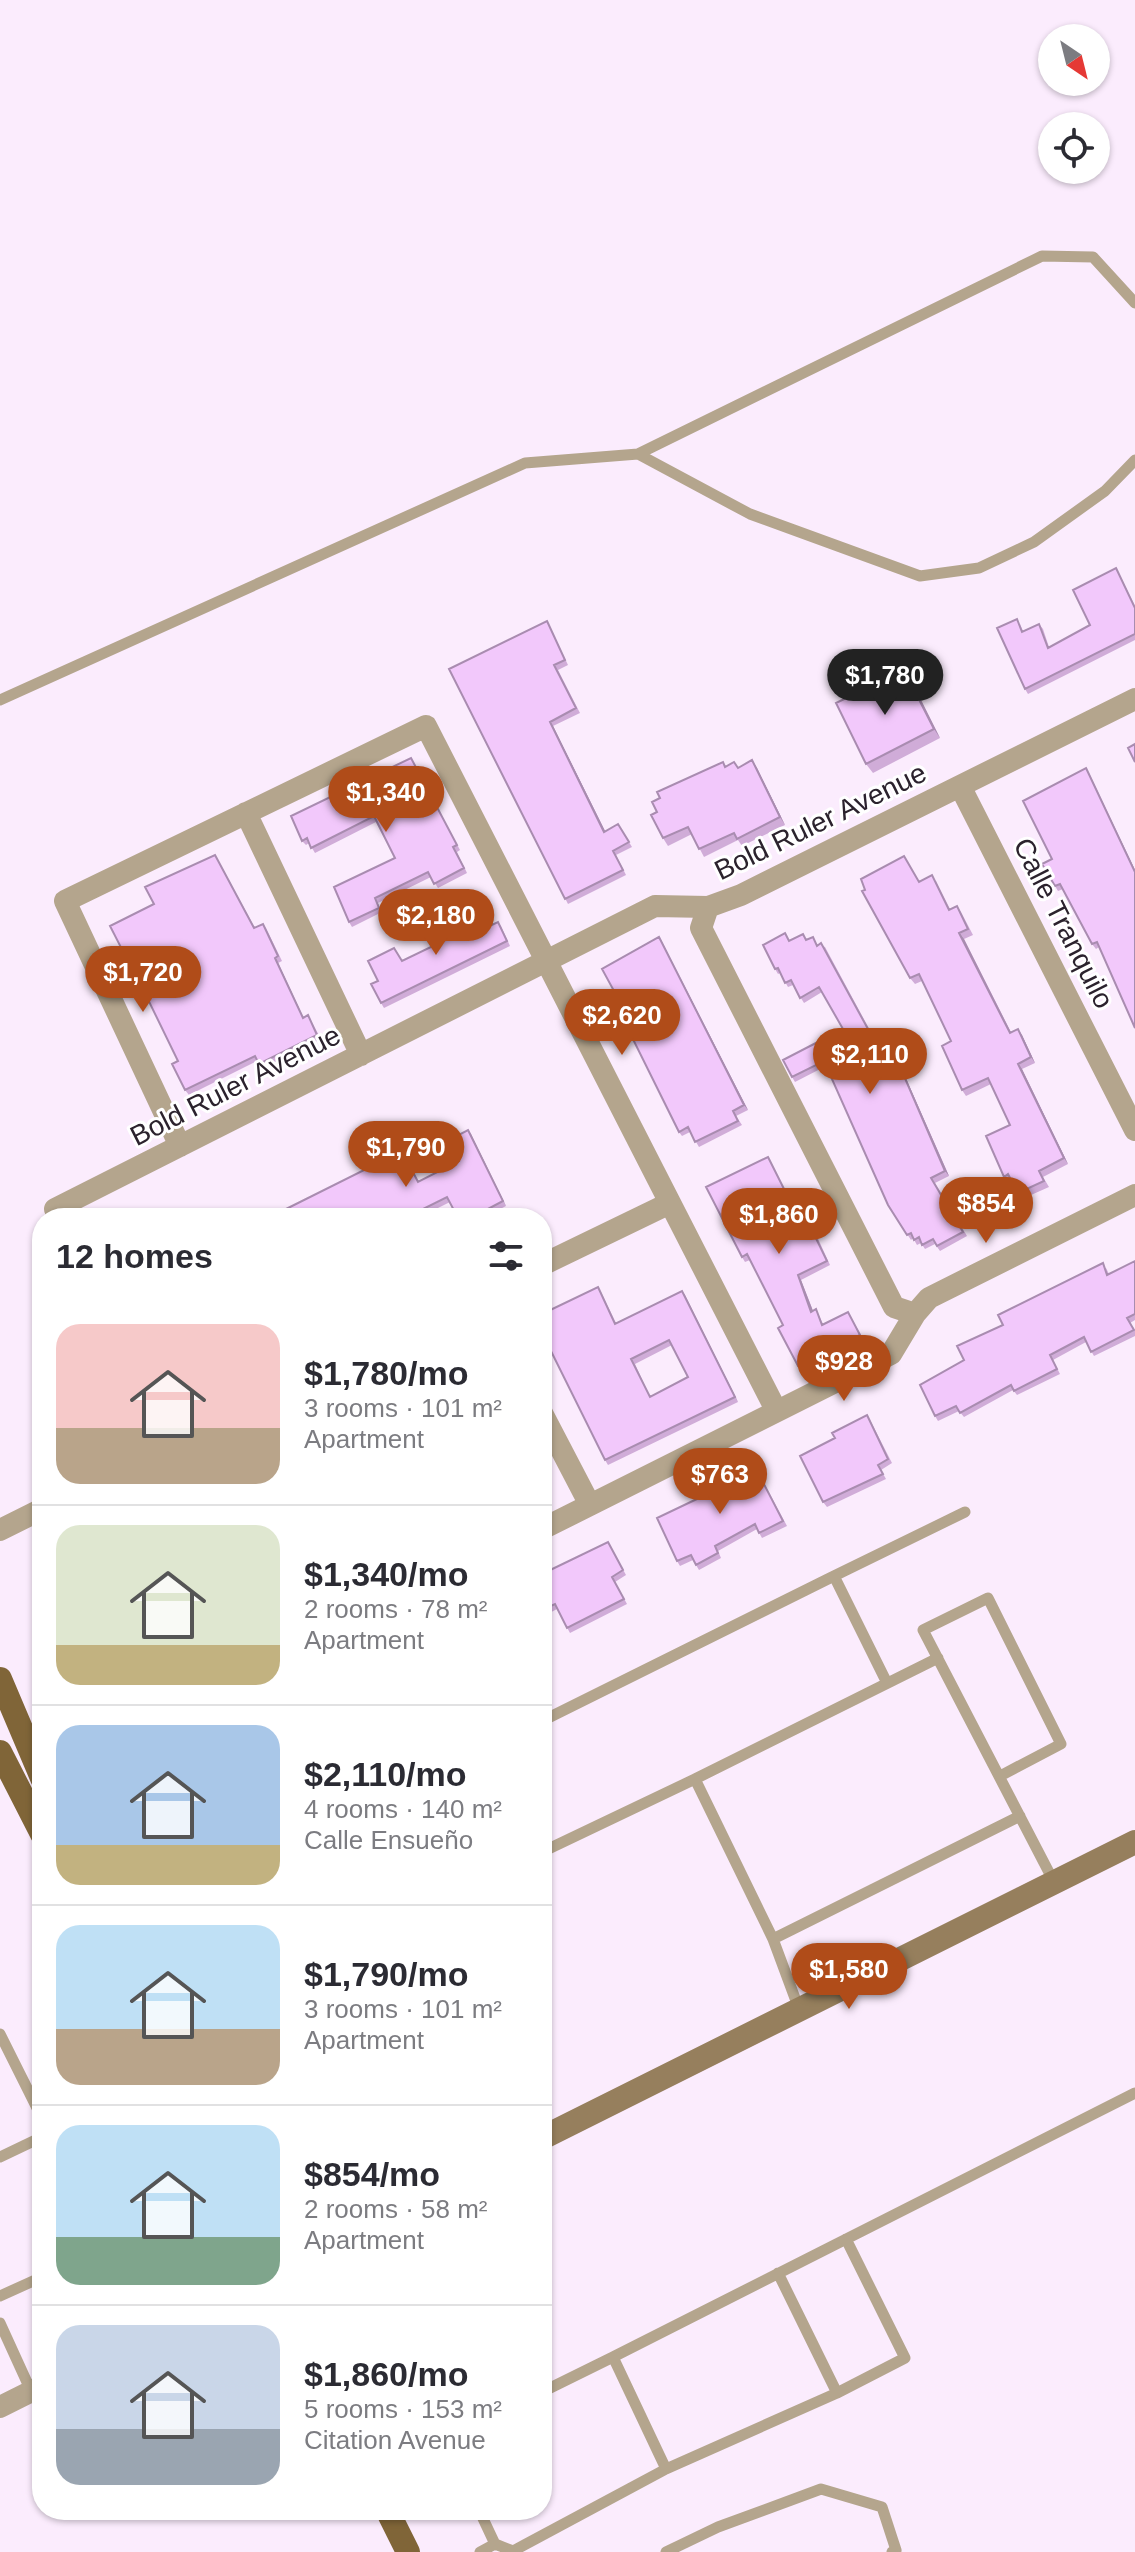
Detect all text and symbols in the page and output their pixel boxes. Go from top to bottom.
north arrow [1038,24,1110,96]
map controls [1038,24,1110,184]
button: locate [1038,112,1110,184]
pin: $1,780 [820,649,950,717]
text: $1,780 [845,660,925,690]
street label: Bold Ruler Avenue [709,757,931,886]
pin: $1,340 [321,766,451,834]
text: $1,340 [346,777,426,807]
street label: Calle Tranquilo [1007,833,1120,1013]
pin: $2,180 [371,889,501,957]
text: $2,180 [396,900,476,930]
pin: $1,720 [78,946,208,1014]
text: $1,720 [103,957,183,987]
pin: $2,620 [557,989,687,1057]
text: $2,620 [582,1000,662,1030]
street label: Bold Ruler Avenue [125,1019,345,1152]
pin: $2,110 [805,1028,935,1096]
text: $2,110 [831,1039,909,1069]
pin: $1,790 [341,1121,471,1189]
text: $1,790 [366,1132,446,1162]
pin: $854 [939,1177,1033,1245]
pin: $1,860 [714,1188,844,1256]
text: $854 [957,1188,1015,1218]
text: $1,860 [739,1199,819,1229]
icon: filters [484,1234,528,1278]
text: 12 homes [56,1237,213,1275]
pin: $928 [797,1335,891,1403]
text: $928 [815,1346,873,1376]
text: $1,780/mo [304,1354,468,1392]
icon: home [120,1356,216,1452]
text: 3 rooms · 101 m² [304,1393,502,1423]
text: Apartment [304,1424,424,1454]
pin: $763 [673,1448,767,1516]
text: $763 [691,1459,749,1489]
text: $1,340/mo [304,1555,468,1593]
icon: home [120,1557,216,1653]
text: 2 rooms · 78 m² [304,1594,488,1624]
text: Apartment [304,1625,424,1655]
text: $2,110/mo [304,1755,467,1793]
icon: home [120,1757,216,1853]
text: 4 rooms · 140 m² [304,1794,502,1824]
text: Calle Ensueño [304,1825,473,1855]
pin: $1,580 [784,1943,914,2011]
text: $1,580 [809,1954,889,1984]
text: $1,790/mo [304,1955,468,1993]
icon: home [120,1957,216,2053]
text: 3 rooms · 101 m² [304,1994,502,2024]
text: Apartment [304,2025,424,2055]
text: $854/mo [304,2155,440,2193]
icon: home [120,2157,216,2253]
text: 2 rooms · 58 m² [304,2194,488,2224]
text: Apartment [304,2225,424,2255]
text: $1,860/mo [304,2355,468,2393]
icon: home [120,2357,216,2453]
text: 5 rooms · 153 m² [304,2394,502,2424]
text: Citation Avenue [304,2425,486,2455]

